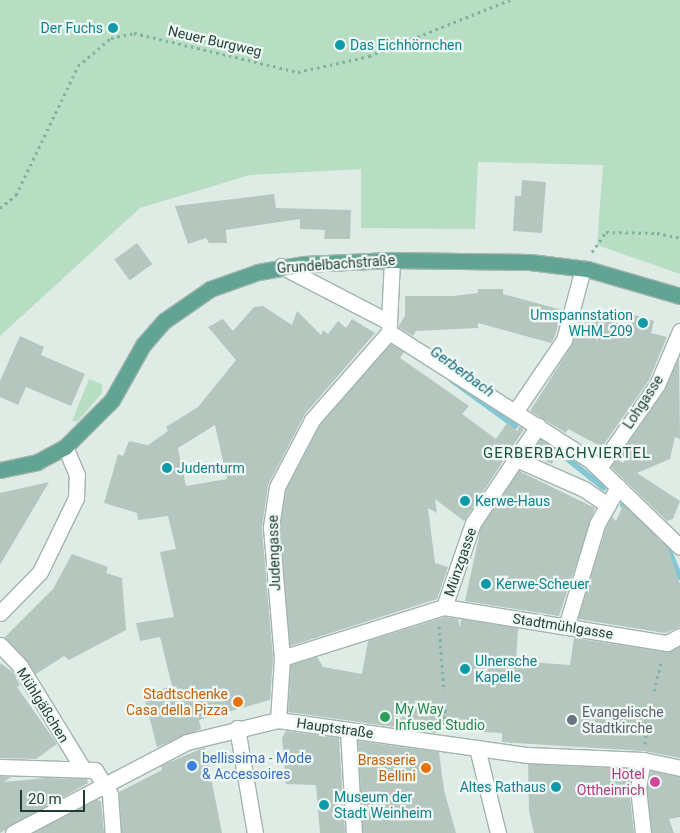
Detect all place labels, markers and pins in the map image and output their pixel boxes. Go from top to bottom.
place label: Der Fuchs [41,20,103,36]
marker: Der Fuchs [107,22,119,34]
place label: Das Eichhörnchen [350,37,462,53]
marker: Das Eichhörnchen [334,39,346,51]
place label: Umspannstation WHM_209 [530,307,633,340]
marker: Umspannstation WHM_209 [637,317,649,329]
place label: Judenturm [177,460,245,476]
marker: Judenturm [161,462,173,474]
place label: Kerwe-Haus [475,493,550,509]
marker: Kerwe-Haus [459,495,471,507]
place label: Kerwe-Scheuer [496,576,589,592]
marker: Kerwe-Scheuer [480,578,492,590]
place label: Ulnersche Kapelle [475,653,537,686]
marker: Ulnersche Kapelle [459,663,471,675]
place label: Stadtschenke Casa della Pizza [126,686,228,719]
marker: Stadtschenke Casa della Pizza [232,696,244,708]
place label: My Way Infused Studio [395,701,485,734]
place label: Evangelische Stadtkirche [582,704,664,736]
marker: My Way Infused Studio [379,711,391,723]
marker: Evangelische Stadtkirche [566,714,578,726]
place label: bellissima - Mode & Accessoires [202,750,312,782]
place label: Brasserie Bellini [358,752,416,784]
marker: bellissima - Mode & Accessoires [186,760,198,772]
marker: Brasserie Bellini [420,762,432,774]
place label: Hotel Ottheinrich [577,766,645,799]
marker: Hotel Ottheinrich [649,776,661,788]
place label: Altes Rathaus [460,779,546,795]
marker: Altes Rathaus [550,781,562,793]
place label: Museum der Stadt Weinheim [334,789,432,822]
marker: Museum der Stadt Weinheim [318,799,330,811]

